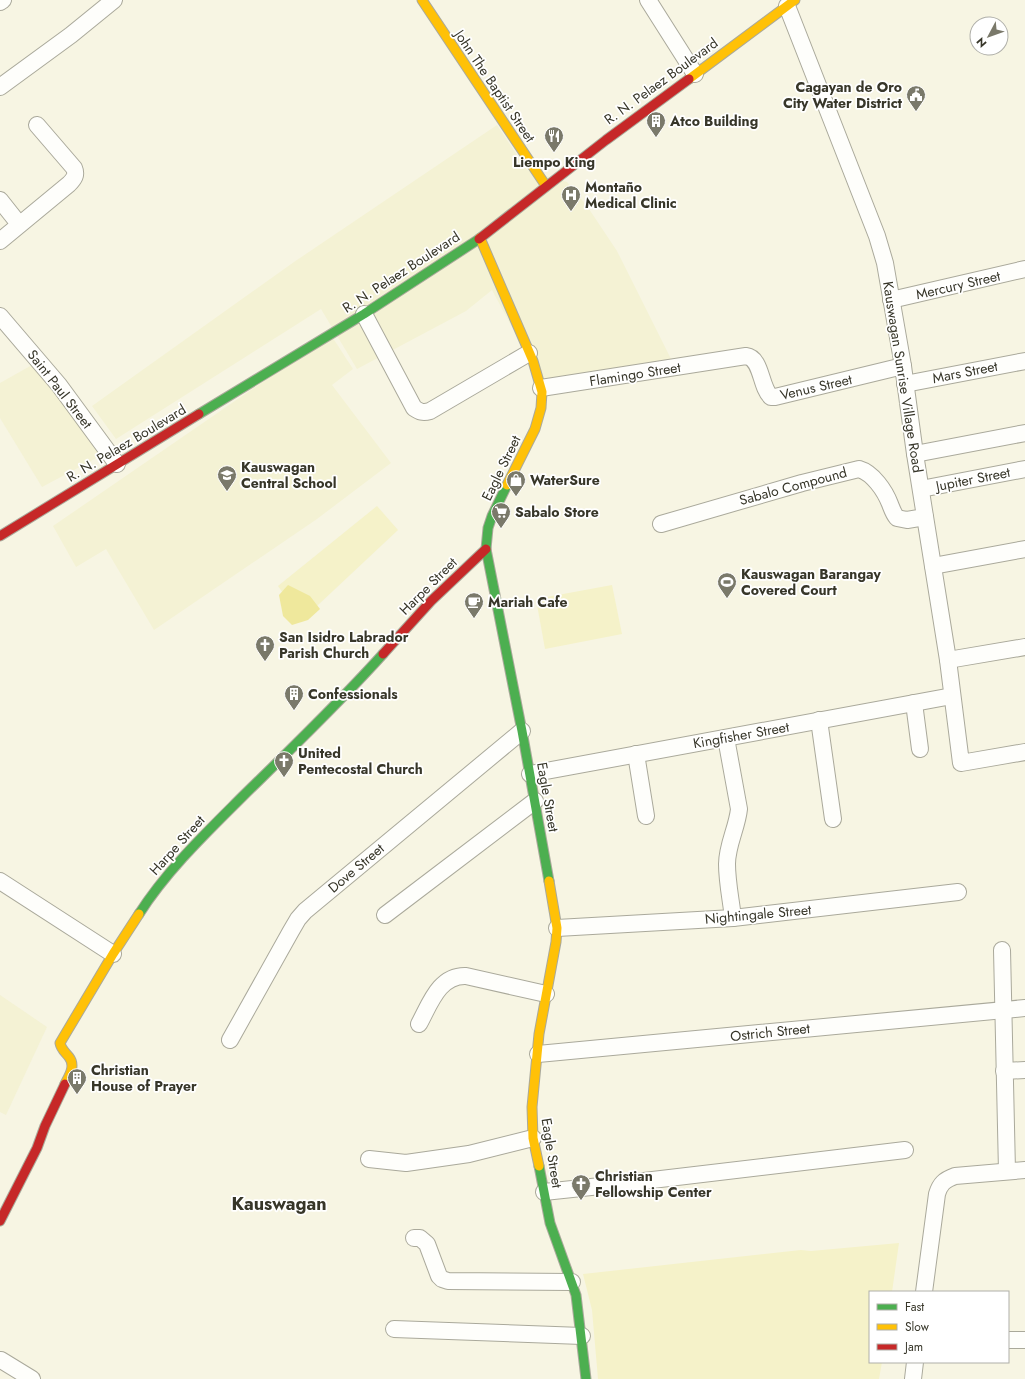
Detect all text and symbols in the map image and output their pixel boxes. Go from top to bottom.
north arrow [969,16,1009,56]
street label: John The Baptist Street [449,24,540,147]
street label: R. N. Pelaez Boulevard [600,33,722,129]
text: N [973,34,990,51]
place label: Cagayan de Oro City Water District [783,77,903,113]
public building icon: Cagayan de Oro City Water District [905,84,927,112]
building icon: Atco Building [645,110,667,138]
place label: Atco Building [669,111,758,131]
restaurant icon: Liempo King [543,125,565,153]
place label: Liempo King [513,152,595,172]
place label: Montaño Medical Clinic [585,177,677,213]
hospital icon: Montaño Medical Clinic [560,184,582,212]
street label: R. N. Pelaez Boulevard [338,227,464,317]
street label: Mercury Street [914,265,1003,304]
street label: Kauswagan Sunrise Village Road [878,280,928,474]
street label: Saint Paul Street [23,345,98,433]
street label: Mars Street [931,356,1000,388]
street label: Flamingo Street [588,357,683,391]
street label: Venus Street [778,369,855,405]
street label: R. N. Pelaez Boulevard [62,399,190,487]
street label: Eagle Street [477,431,526,504]
place label: Kauswagan Central School [241,457,337,493]
street label: Sabalo Compound [737,462,849,510]
street label: Jupiter Street [932,462,1012,496]
school or university icon: Kauswagan Central School [216,464,238,492]
shop icon: WaterSure [505,469,527,497]
place label: WaterSure [530,470,600,490]
supermarket icon: Sabalo Store [490,501,512,529]
place label: Sabalo Store [515,502,599,522]
street label: Harpe Street [395,552,462,619]
place label: Kauswagan Barangay Covered Court [741,564,881,600]
sports icon: Kauswagan Barangay Covered Court [716,571,738,599]
cafe icon: Mariah Cafe [463,591,485,619]
place label: Mariah Cafe [488,592,568,612]
place label: San Isidro Labrador Parish Church [279,627,409,663]
church icon: San Isidro Labrador Parish Church [254,634,276,662]
building icon: Confessionals [283,683,305,711]
place label: Confessionals [308,684,398,704]
street label: Kingfisher Street [691,717,791,753]
place label: United Pentecostal Church [298,743,423,779]
church icon: United Pentecostal Church [273,750,295,778]
street label: Eagle Street [532,761,564,834]
street label: Harpe Street [145,810,210,879]
street label: Dove Street [324,838,389,897]
street label: Nightingale Street [704,899,813,929]
street label: Ostrich Street [729,1018,812,1046]
place label: Christian House of Prayer [91,1060,197,1096]
building icon: Christian House of Prayer [66,1067,88,1095]
street label: Eagle Street [537,1117,567,1190]
place label: Christian Fellowship Center [595,1166,712,1202]
church icon: Christian Fellowship Center [570,1173,592,1201]
district label: Kauswagan [231,1191,327,1217]
legend [869,1291,1009,1363]
text: Fast [905,1298,924,1316]
text: Slow [905,1318,930,1336]
text: Jam [903,1338,923,1356]

